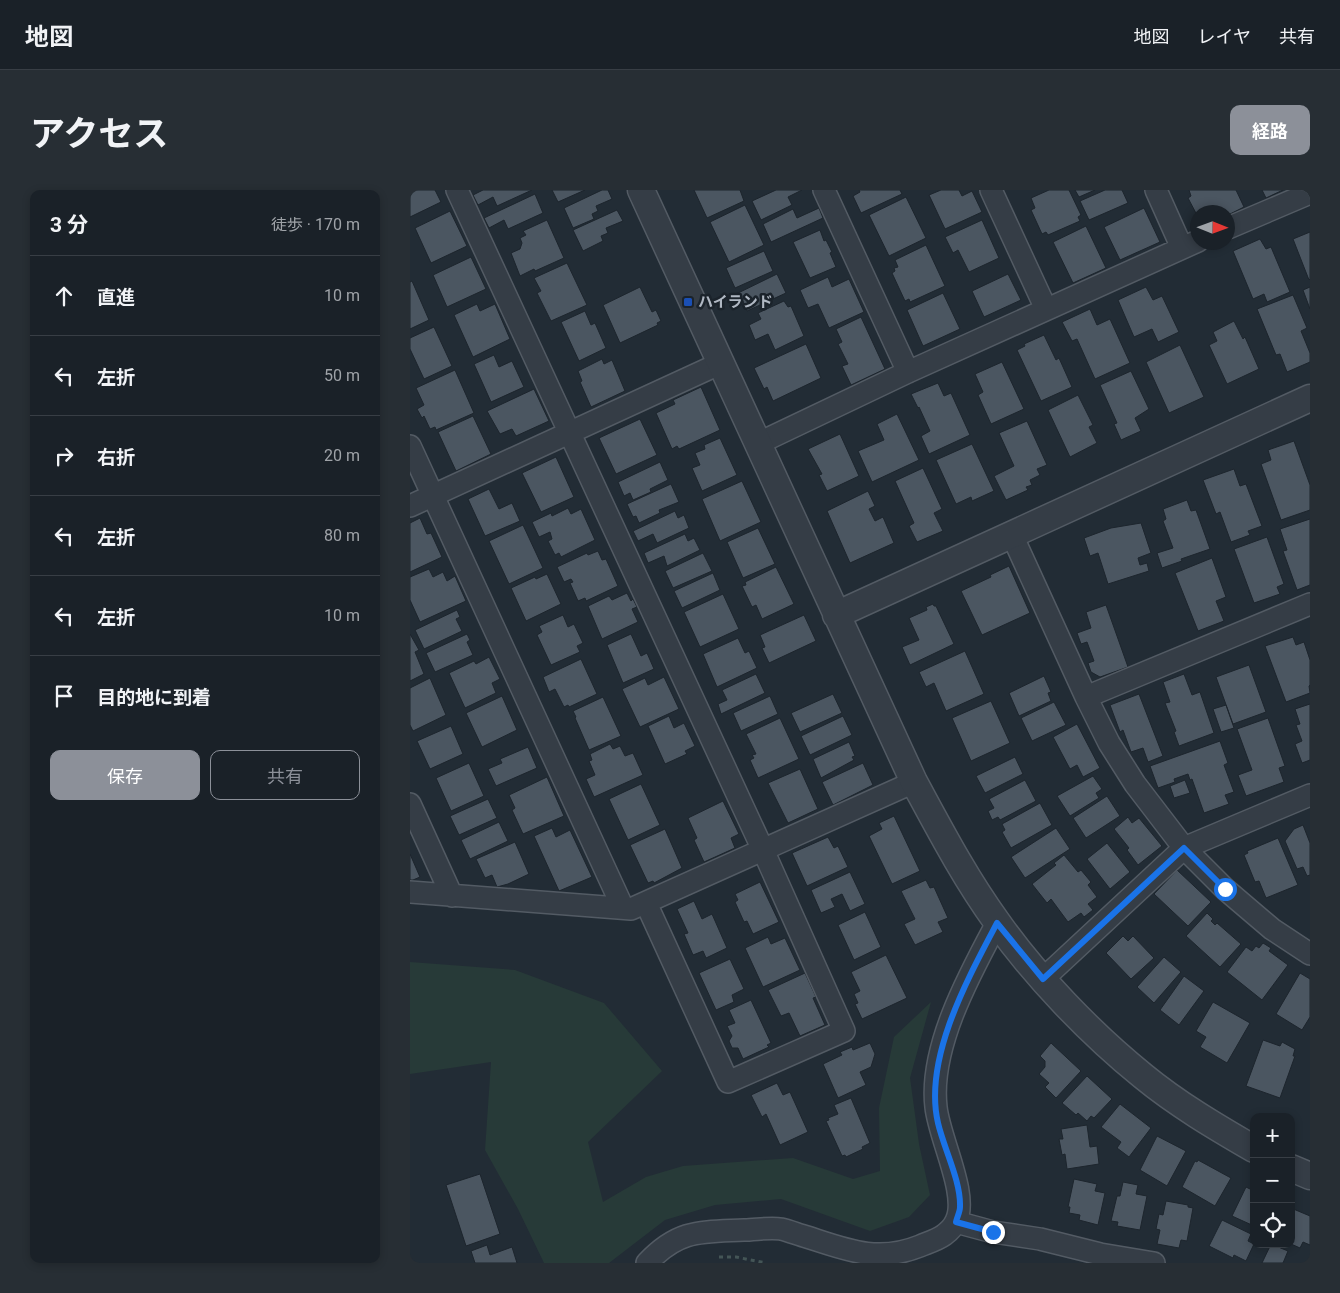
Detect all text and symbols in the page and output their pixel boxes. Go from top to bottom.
text: 地図 [25,23,73,51]
text: 地図 [1134,26,1170,47]
text: レイヤ [1198,26,1251,47]
text: 共有 [1279,26,1315,47]
button: 経路 [1230,105,1310,155]
text: アクセス [30,114,168,155]
north arrow [1190,205,1235,250]
text: 3 分 [50,213,88,237]
text: 徒歩 · 170 m [271,215,360,234]
icon: ahead [50,282,78,310]
text: 直進 [97,286,135,309]
text: 10 m [324,286,360,305]
place label: ハイランド [698,293,773,311]
marker: ハイランド [682,296,694,308]
icon: left [50,362,78,390]
text: 左折 [97,366,135,389]
text: 50 m [324,366,360,385]
icon: right [50,442,78,470]
text: 右折 [97,446,135,469]
text: 20 m [324,446,360,465]
icon: left [50,522,78,550]
text: 左折 [97,526,135,549]
text: 80 m [324,526,360,545]
icon: left [50,602,78,630]
text: 左折 [97,606,135,629]
text: 10 m [324,606,360,625]
icon: arrive [50,682,78,710]
text: 目的地に到着 [97,686,211,709]
button: 保存 [50,750,200,800]
button: 共有 [210,750,360,800]
route start [1214,878,1237,901]
map controls [1250,1113,1295,1248]
button: + [1250,1113,1295,1158]
button: − [1250,1158,1295,1203]
button: locate [1250,1203,1295,1248]
route end [982,1221,1005,1244]

